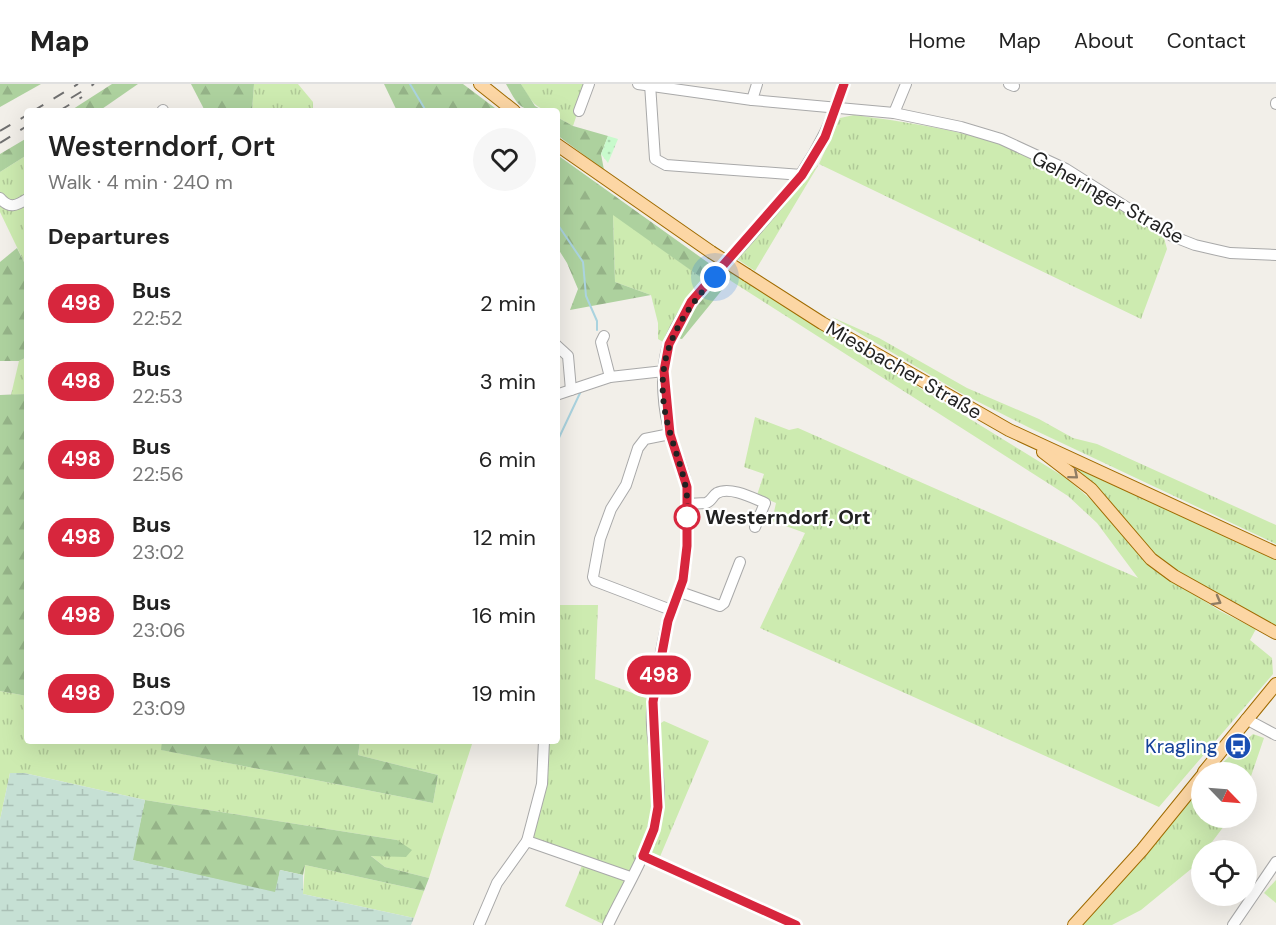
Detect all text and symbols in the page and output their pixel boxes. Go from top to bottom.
text: Map [30,23,90,60]
text: Home [908,27,966,55]
text: Map [999,27,1041,55]
text: About [1074,27,1134,55]
text: Contact [1167,27,1246,55]
text: Westerndorf, Ort [48,128,276,165]
button: heart [473,128,536,191]
street label: Geheringer Straße [1027,144,1189,250]
text: Walk · 4 min · 240 m [48,169,233,195]
text: Departures [48,222,170,251]
your location [700,262,730,292]
text: Bus [132,276,171,305]
text: 498 [61,289,101,317]
text: 2 min [480,289,536,318]
text: 22:52 [132,305,182,331]
street label: Miesbacher Straße [822,315,986,425]
text: Bus [132,354,171,383]
text: 498 [61,367,101,395]
text: 3 min [480,367,536,396]
text: 22:53 [132,383,183,409]
text: Bus [132,432,171,461]
text: 498 [61,445,101,473]
text: 6 min [479,445,536,474]
text: 22:56 [132,461,184,487]
one-way arrow [1067,468,1078,479]
marker: Westerndorf, Ort [674,504,700,530]
place label: Westerndorf, Ort [705,504,871,530]
text: Bus [132,510,171,539]
text: 498 [61,523,101,551]
text: 12 min [473,523,536,552]
text: 23:02 [132,539,184,565]
text: Bus [132,588,171,617]
one-way arrow [1211,593,1221,605]
text: 498 [61,601,101,629]
text: 16 min [472,601,536,630]
text: 23:06 [132,617,186,643]
line badge: 498 [624,656,694,694]
text: 498 [639,661,679,689]
text: Bus [132,666,171,695]
text: 498 [61,679,101,707]
text: 19 min [472,679,536,708]
text: 23:09 [132,695,186,721]
bus stop icon: Kragling [1223,731,1253,761]
place label: Kragling [1145,733,1218,759]
north arrow [1191,762,1257,828]
map controls [1191,762,1257,906]
button: locate [1191,840,1257,906]

